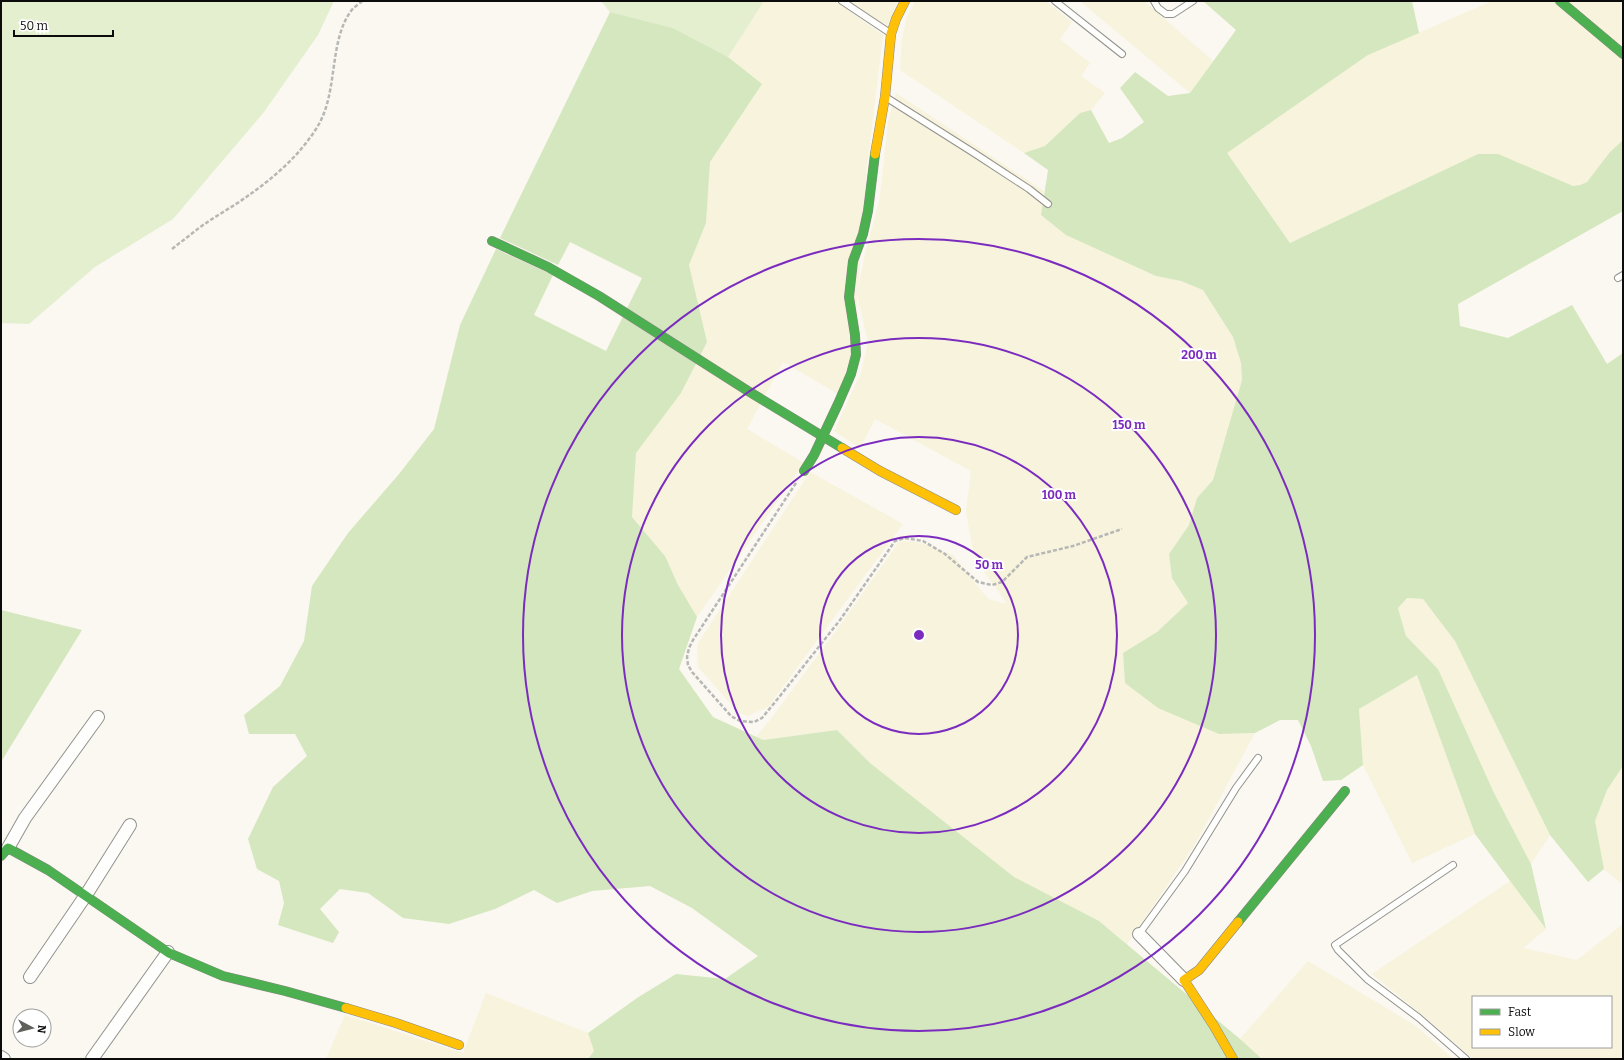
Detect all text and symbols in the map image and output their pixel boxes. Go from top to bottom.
scale bar [14,12,113,38]
text: 50 m [20,19,49,33]
text: 200 m [1181,348,1217,362]
text: 150 m [1113,418,1146,432]
text: 100 m [1042,488,1077,502]
text: 50 m [975,558,1003,572]
centre of rings [912,628,926,642]
legend [1472,996,1612,1048]
text: Fast [1508,1005,1532,1019]
north arrow [12,1008,52,1048]
text: N [34,1024,48,1035]
text: Slow [1508,1025,1535,1039]

